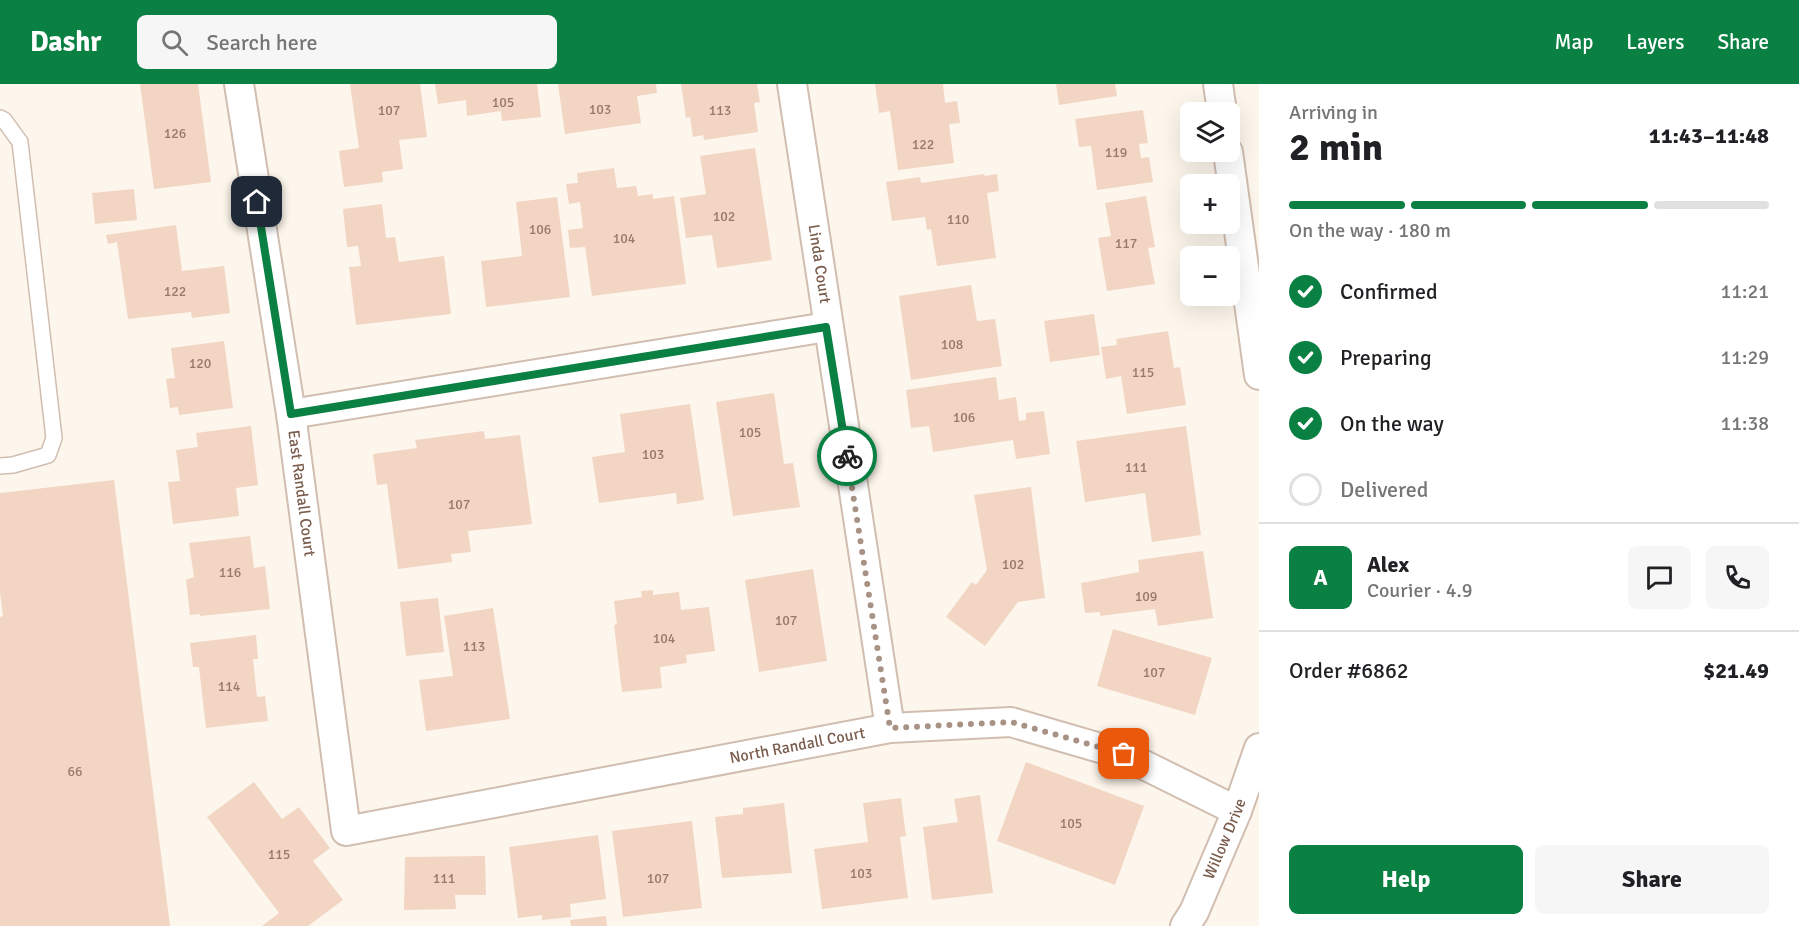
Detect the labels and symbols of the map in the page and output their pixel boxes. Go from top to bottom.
house number: 105 [492,94,514,111]
house number: 103 [589,101,611,118]
house number: 107 [378,102,400,119]
house number: 113 [709,102,731,119]
house number: 126 [164,125,186,142]
house number: 122 [912,136,934,153]
house number: 119 [1105,144,1127,161]
pin [231,176,282,227]
house number: 102 [713,208,735,225]
house number: 110 [947,211,969,228]
house number: 106 [529,221,551,238]
street label: Linda Court [803,223,835,305]
house number: 104 [613,230,636,247]
house number: 117 [1115,235,1137,252]
house number: 122 [164,283,186,300]
house number: 108 [941,336,963,353]
house number: 120 [189,355,211,372]
house number: 115 [1132,364,1154,381]
house number: 106 [953,409,975,426]
house number: 105 [739,424,761,441]
courier [817,426,877,486]
street label: East Randall Court [283,429,320,558]
house number: 103 [642,446,664,463]
house number: 111 [1125,459,1147,476]
house number: 107 [448,496,470,513]
house number: 102 [1002,556,1024,573]
house number: 116 [219,564,241,581]
house number: 109 [1135,588,1157,605]
house number: 107 [775,612,797,629]
house number: 104 [653,630,676,647]
house number: 113 [463,638,485,655]
house number: 107 [1143,664,1165,681]
house number: 114 [218,678,241,695]
street label: North Randall Court [728,723,867,768]
pin [1098,728,1149,779]
house number: 66 [67,763,83,780]
street label: Willow Drive [1199,796,1251,883]
house number: 105 [1060,815,1082,832]
house number: 115 [268,846,290,863]
house number: 103 [850,865,872,882]
house number: 111 [433,870,455,887]
house number: 107 [647,870,669,887]

